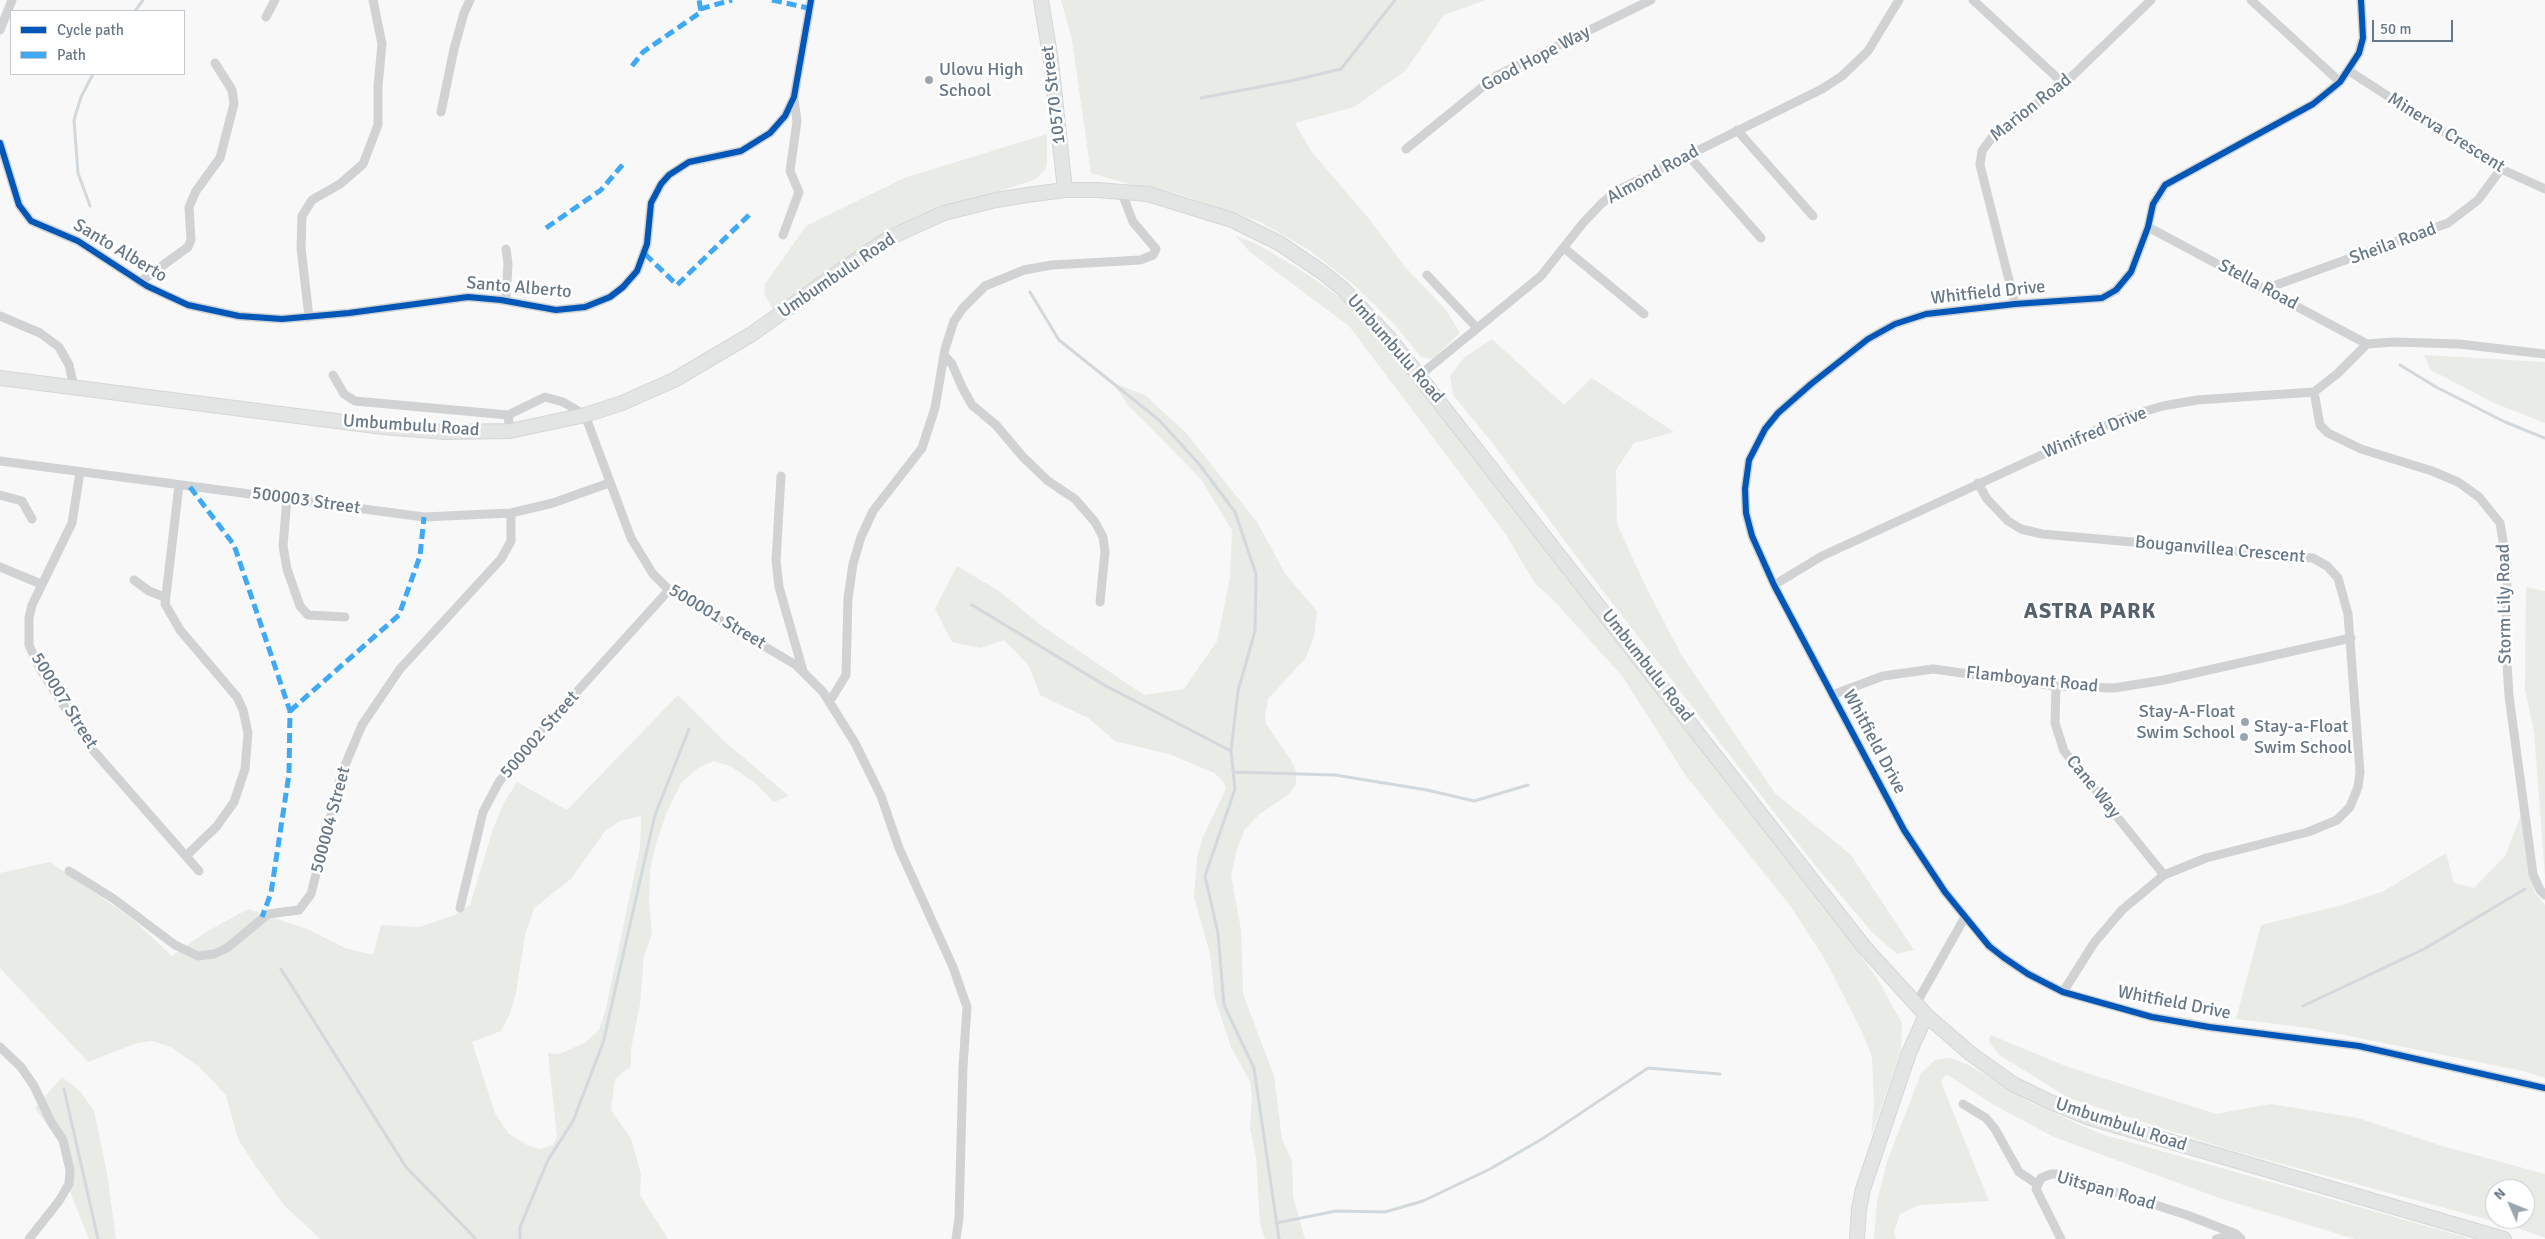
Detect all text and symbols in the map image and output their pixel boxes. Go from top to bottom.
legend [10,10,185,75]
scale bar [2375,10,2456,42]
text: 50 m [2380,20,2411,38]
text: Cycle path [57,21,124,39]
street label: Good Hope Way [1478,21,1594,97]
street label: 10570 Street [1037,44,1071,146]
text: Path [57,46,86,64]
place label: Ulovu High School [939,59,1024,102]
street label: Marion Road [1986,70,2076,146]
marker: Ulovu High School [923,74,935,86]
street label: Minerva Crescent [2383,88,2509,178]
street label: Almond Road [1603,141,1703,209]
street label: Santo Alberto [69,215,171,287]
street label: Sheila Road [2347,218,2439,270]
street label: Umbumbulu Road [774,229,900,323]
street label: Stella Road [2214,255,2302,315]
street label: Santo Alberto [466,273,572,303]
street label: Whitfield Drive [1930,276,2046,310]
street label: Umbumbulu Road [1342,290,1448,408]
street label: Winifred Drive [2040,402,2150,464]
street label: Umbumbulu Road [342,410,480,442]
street label: 500003 Street [250,483,362,519]
street label: Bouganvillea Crescent [2134,532,2306,568]
street label: Storm Lily Road [2493,544,2517,664]
street label: 500001 Street [665,580,769,654]
district label: ASTRA PARK [2023,599,2157,625]
street label: Umbumbulu Road [1596,605,1698,727]
street label: 500007 Street [26,649,102,753]
street label: Flamboyant Road [1965,662,2099,698]
street label: Whitfield Drive [1837,686,1911,798]
street label: 500002 Street [496,687,584,783]
place label: Stay-A-Float Swim School [2137,701,2235,744]
marker: Stay-A-Float Swim School [2239,716,2251,728]
place label: Stay-a-Float Swim School [2254,716,2352,759]
marker: Stay-a-Float Swim School [2238,731,2250,743]
street label: Cane Way [2061,751,2125,823]
street label: 500004 Street [306,764,356,876]
street label: Whitfield Drive [2116,981,2232,1025]
street label: Umbumbulu Road [2053,1094,2189,1156]
street label: Uitspan Road [2054,1167,2158,1215]
north arrow [2485,1179,2535,1229]
text: N [2490,1185,2509,1203]

